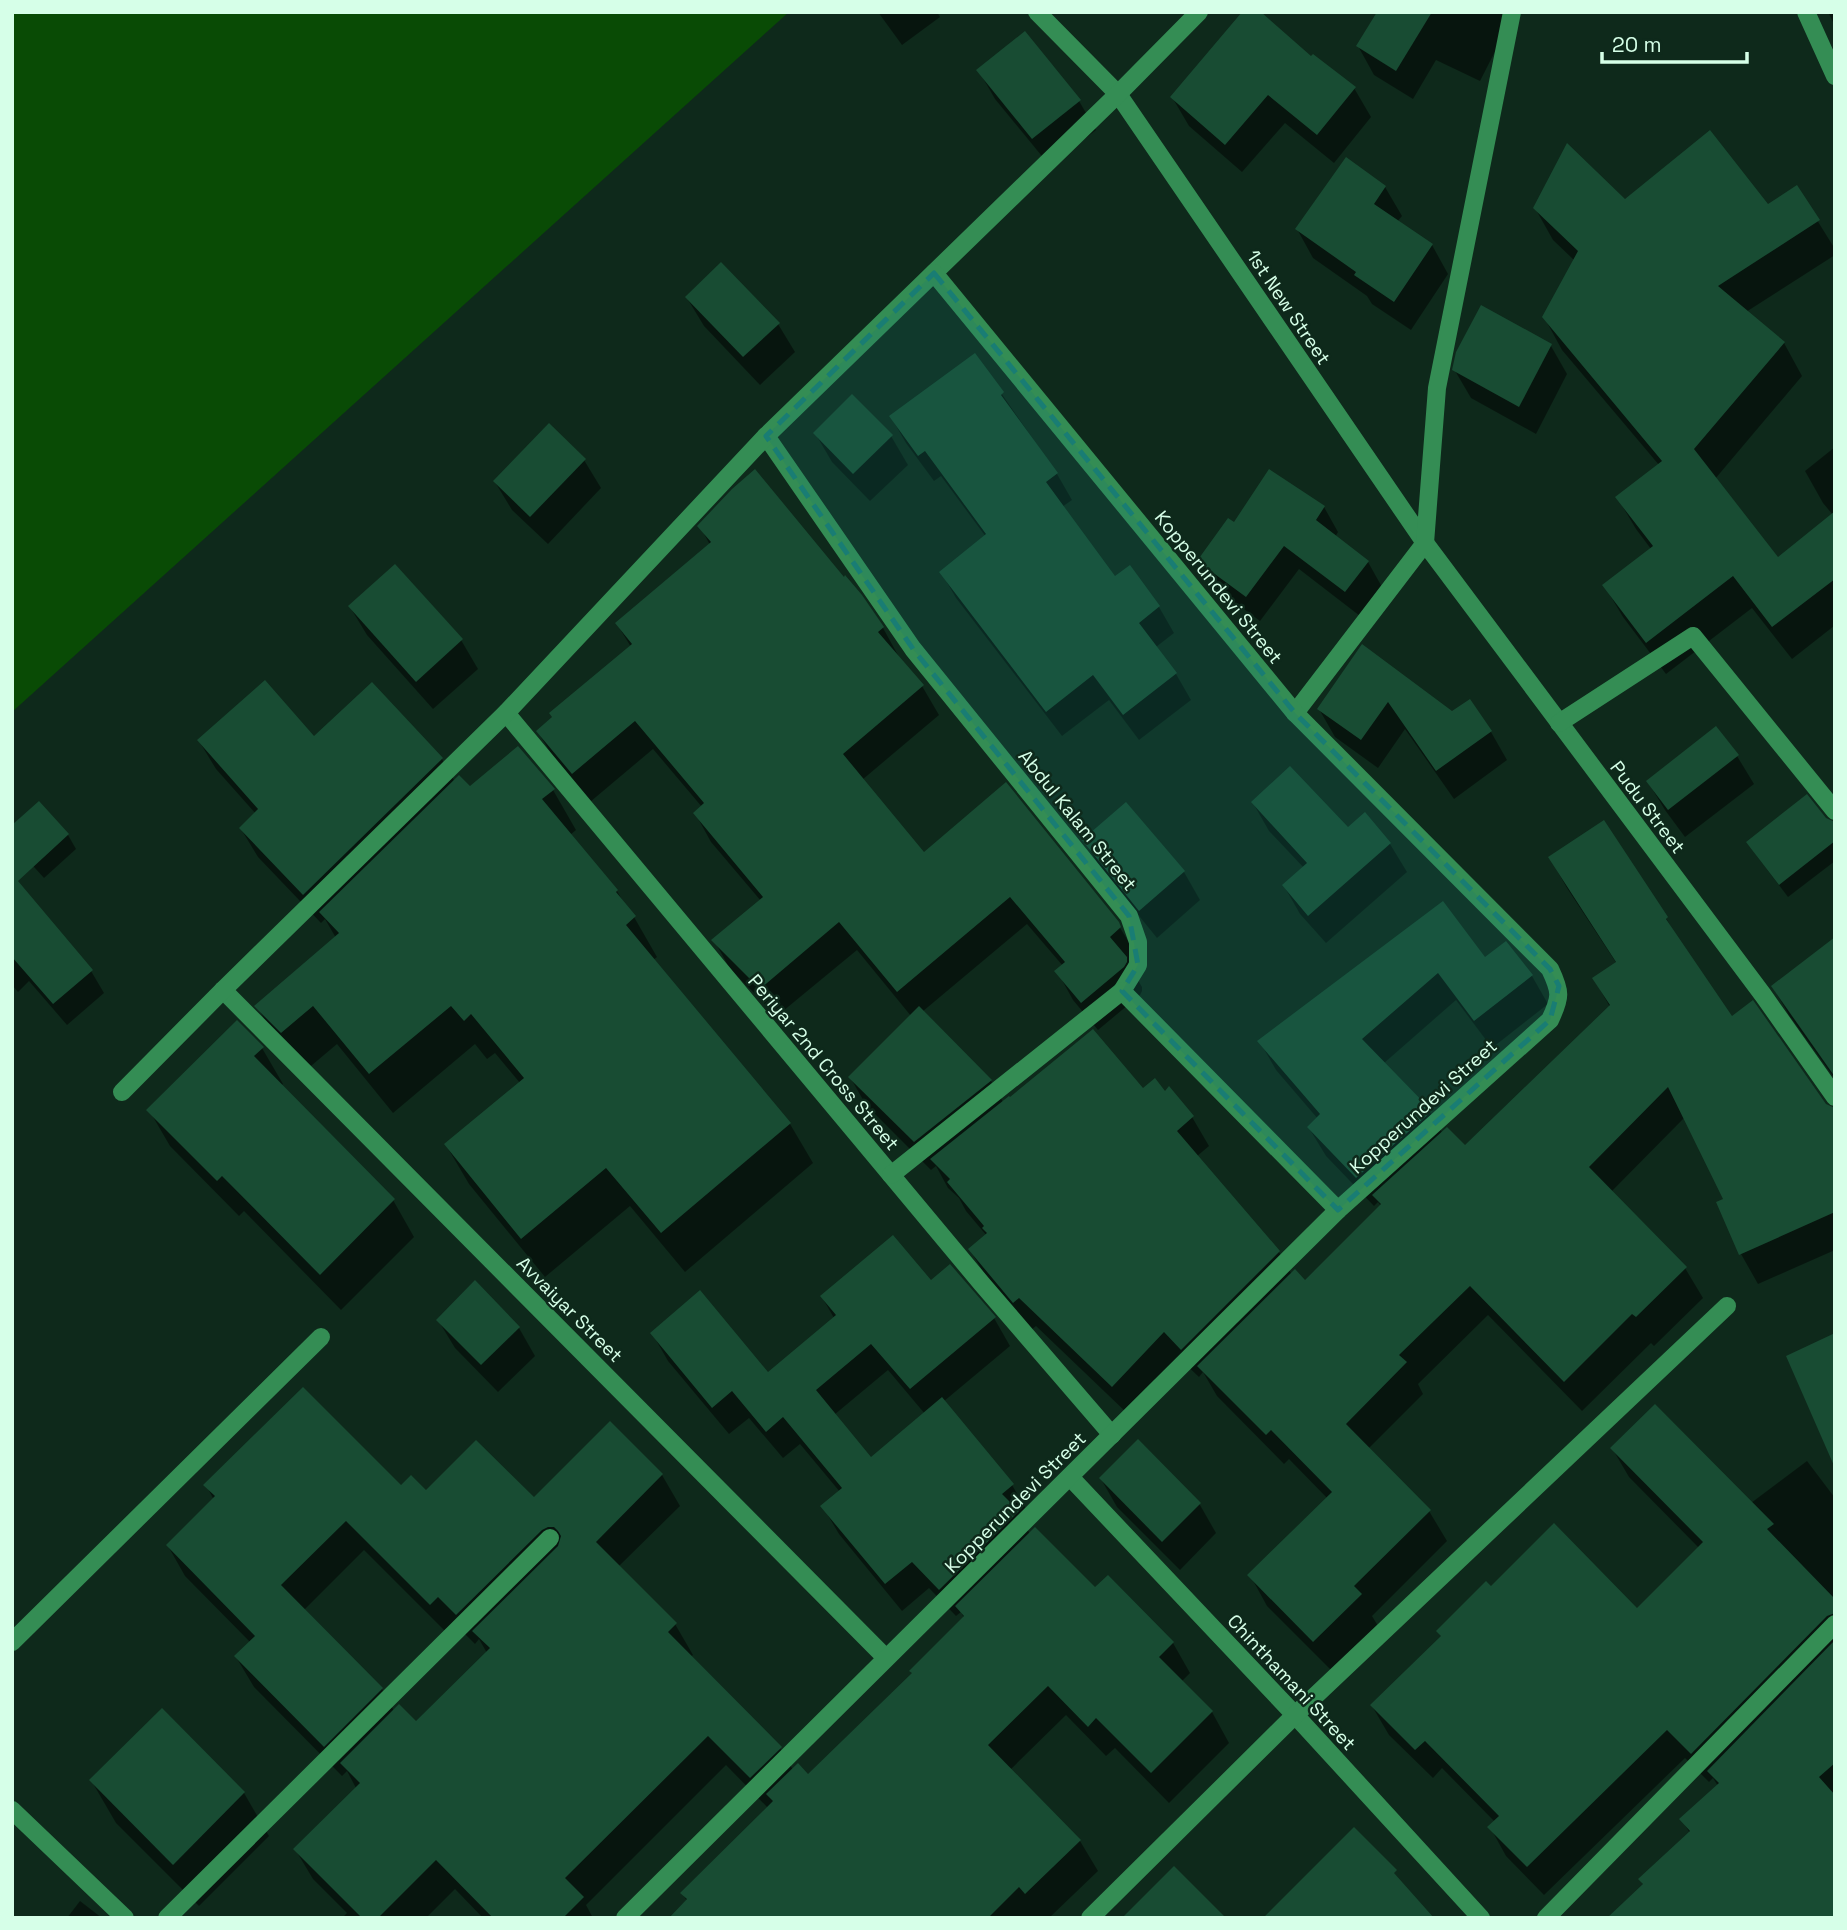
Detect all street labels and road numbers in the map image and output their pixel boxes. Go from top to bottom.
street label: 1st New Street [1241,245,1336,369]
street label: Kopperundevi Street [1149,506,1288,669]
street label: Abdul Kalam Street [1013,744,1142,896]
street label: Pudu Street [1605,756,1691,859]
street label: Periyar 2nd Cross Street [742,969,905,1156]
street label: Kopperundevi Street [1344,1033,1502,1179]
street label: Avvaiyar Street [511,1251,628,1368]
street label: Kopperundevi Street [939,1426,1091,1578]
street label: Chinthamani Street [1222,1609,1361,1756]

